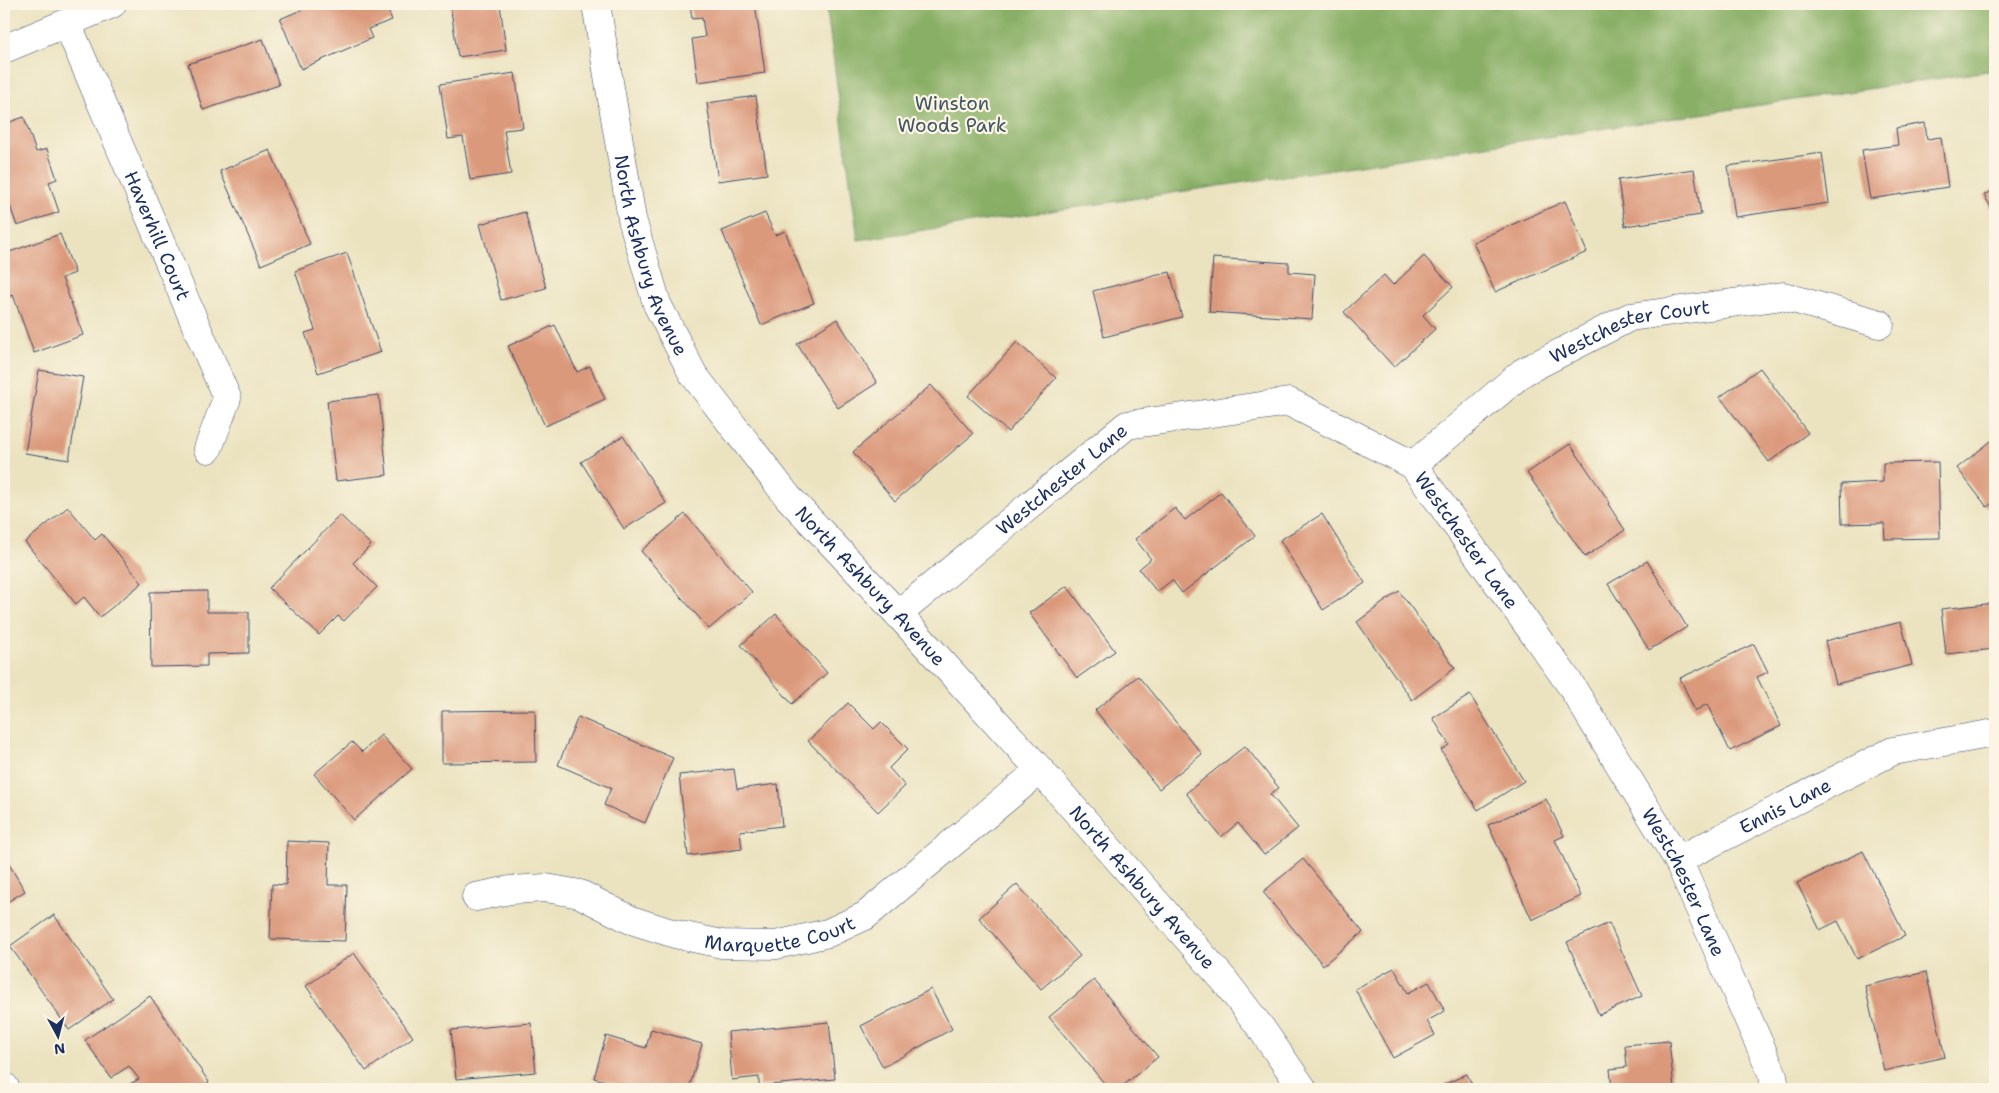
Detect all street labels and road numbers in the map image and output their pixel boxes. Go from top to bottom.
street label: North Ashbury Avenue [608,153,693,360]
street label: Haverhill Court [119,167,196,304]
street label: Westchester Court [1545,294,1711,369]
street label: Westchester Lane [991,418,1133,541]
street label: Westchester Lane [1409,467,1524,614]
street label: North Ashbury Avenue [790,501,951,671]
street label: Ennis Lane [1735,772,1835,840]
street label: North Ashbury Avenue [1064,800,1221,975]
street label: Westchester Lane [1636,803,1731,960]
street label: Marquette Court [702,910,859,958]

